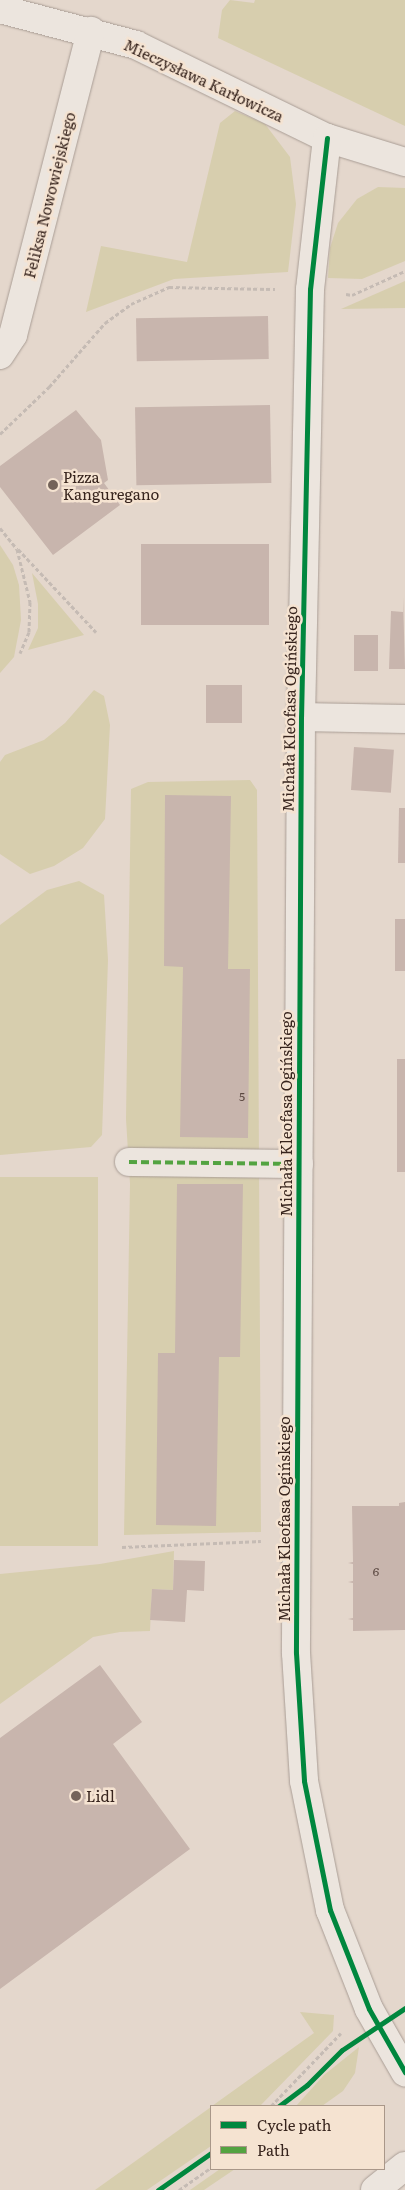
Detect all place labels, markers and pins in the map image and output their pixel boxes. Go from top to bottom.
place label: Pizza Kanguregano [63,467,159,502]
marker: Pizza Kanguregano [47,479,59,491]
place label: Lidl [86,1787,115,1805]
marker: Lidl [70,1790,82,1802]

